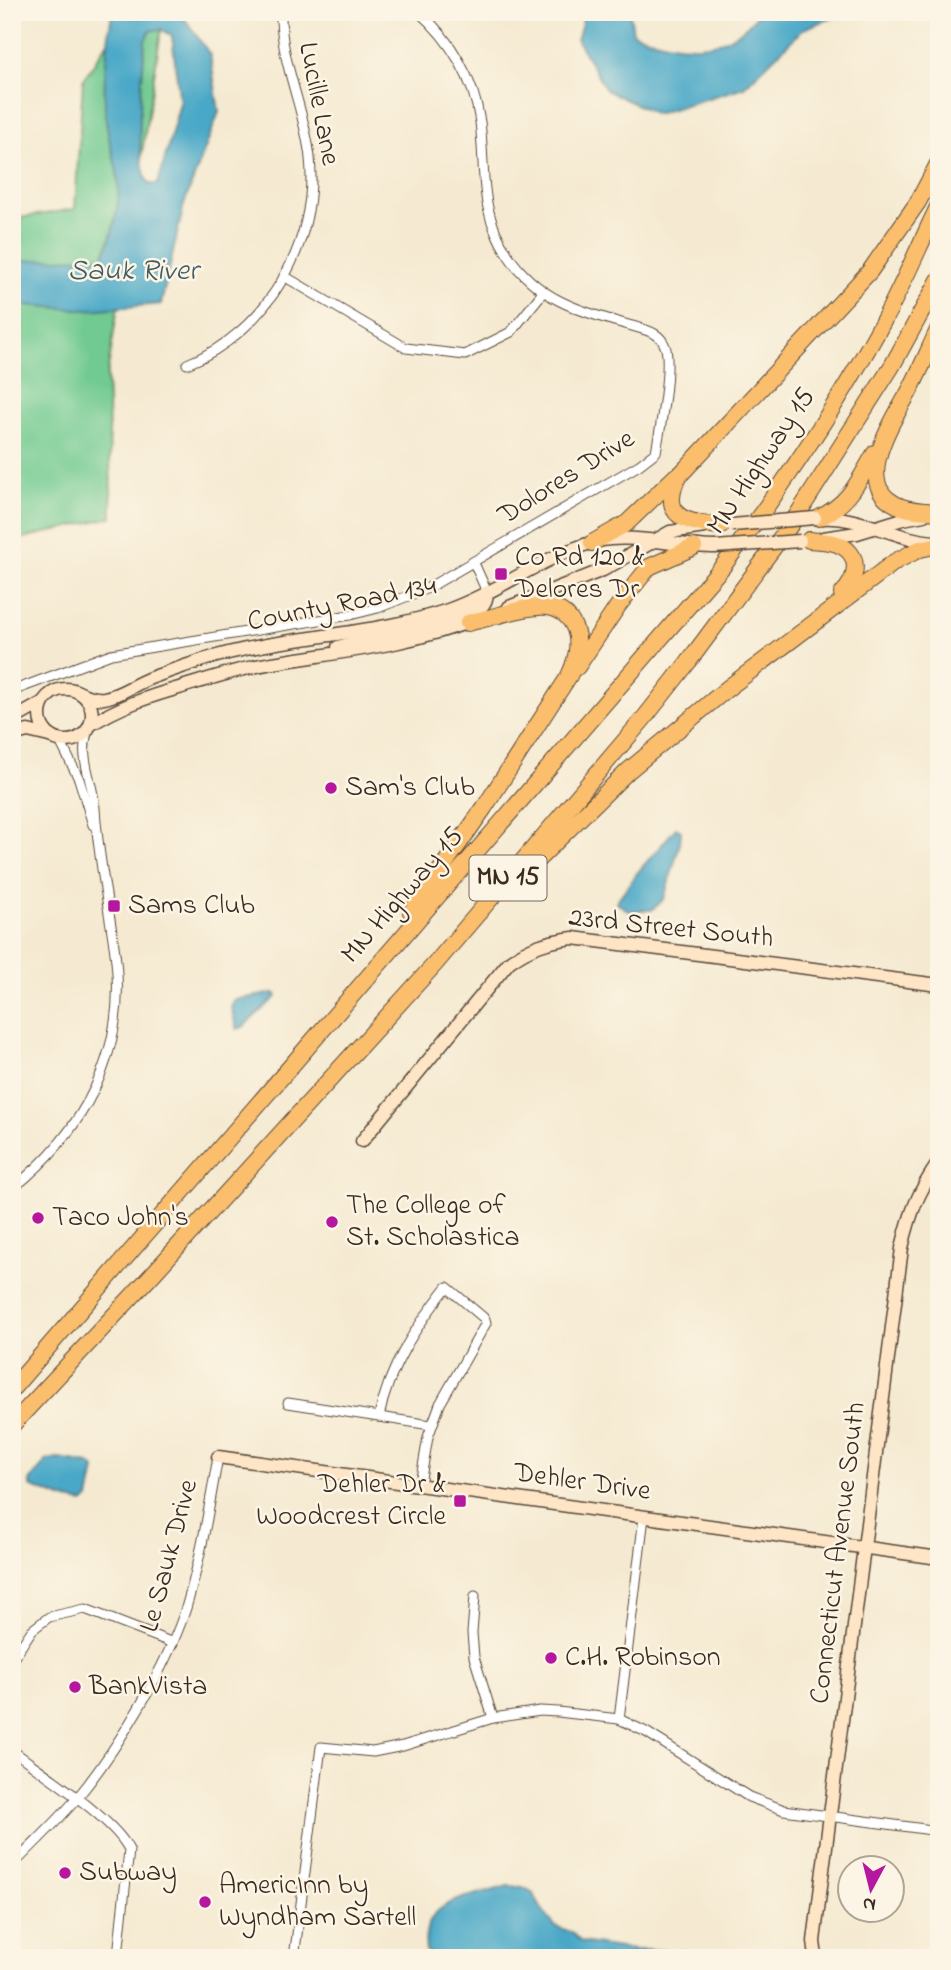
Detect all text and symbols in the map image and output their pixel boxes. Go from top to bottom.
street label: Lucille Lane [286,39,350,169]
water label: Sauk River [68,250,202,294]
street label: MN Highway 15 [697,380,827,544]
street label: Dolores Drive [490,419,644,537]
place label: Co Rd 120 & Delores Dr [514,538,645,611]
marker: Co Rd 120 & Delores Dr [493,566,509,582]
street label: County Road 134 [244,567,440,643]
place label: Sam's Club [345,768,475,809]
marker: Sam's Club [323,780,339,796]
street label: MN Highway 15 [332,818,474,974]
road number: MN 15 [470,856,546,900]
place label: Sams Club [128,886,255,927]
marker: Sams Club [106,898,122,914]
street label: 23rd Street South [567,898,775,960]
place label: The College of St. Scholastica [346,1186,520,1259]
place label: Taco John's [52,1198,189,1239]
marker: Taco John's [30,1210,46,1226]
marker: The College of St. Scholastica [324,1214,340,1230]
street label: Connecticut Avenue South [800,1400,878,1706]
street label: Dehler Drive [510,1453,654,1513]
place label: Dehler Dr & Woodcrest Circle [256,1465,446,1538]
street label: Le Sauk Drive [130,1475,210,1637]
marker: Dehler Dr & Woodcrest Circle [452,1493,468,1509]
place label: C.H. Robinson [565,1638,721,1679]
marker: C.H. Robinson [543,1650,559,1666]
place label: BankVista [88,1667,207,1708]
marker: BankVista [67,1679,83,1695]
place label: Subway [79,1853,177,1894]
north arrow [836,1854,906,1924]
marker: Subway [57,1865,73,1881]
place label: AmericInn by Wyndham Sartell [219,1866,416,1939]
text: N [861,1889,877,1918]
marker: AmericInn by Wyndham Sartell [197,1894,213,1910]

